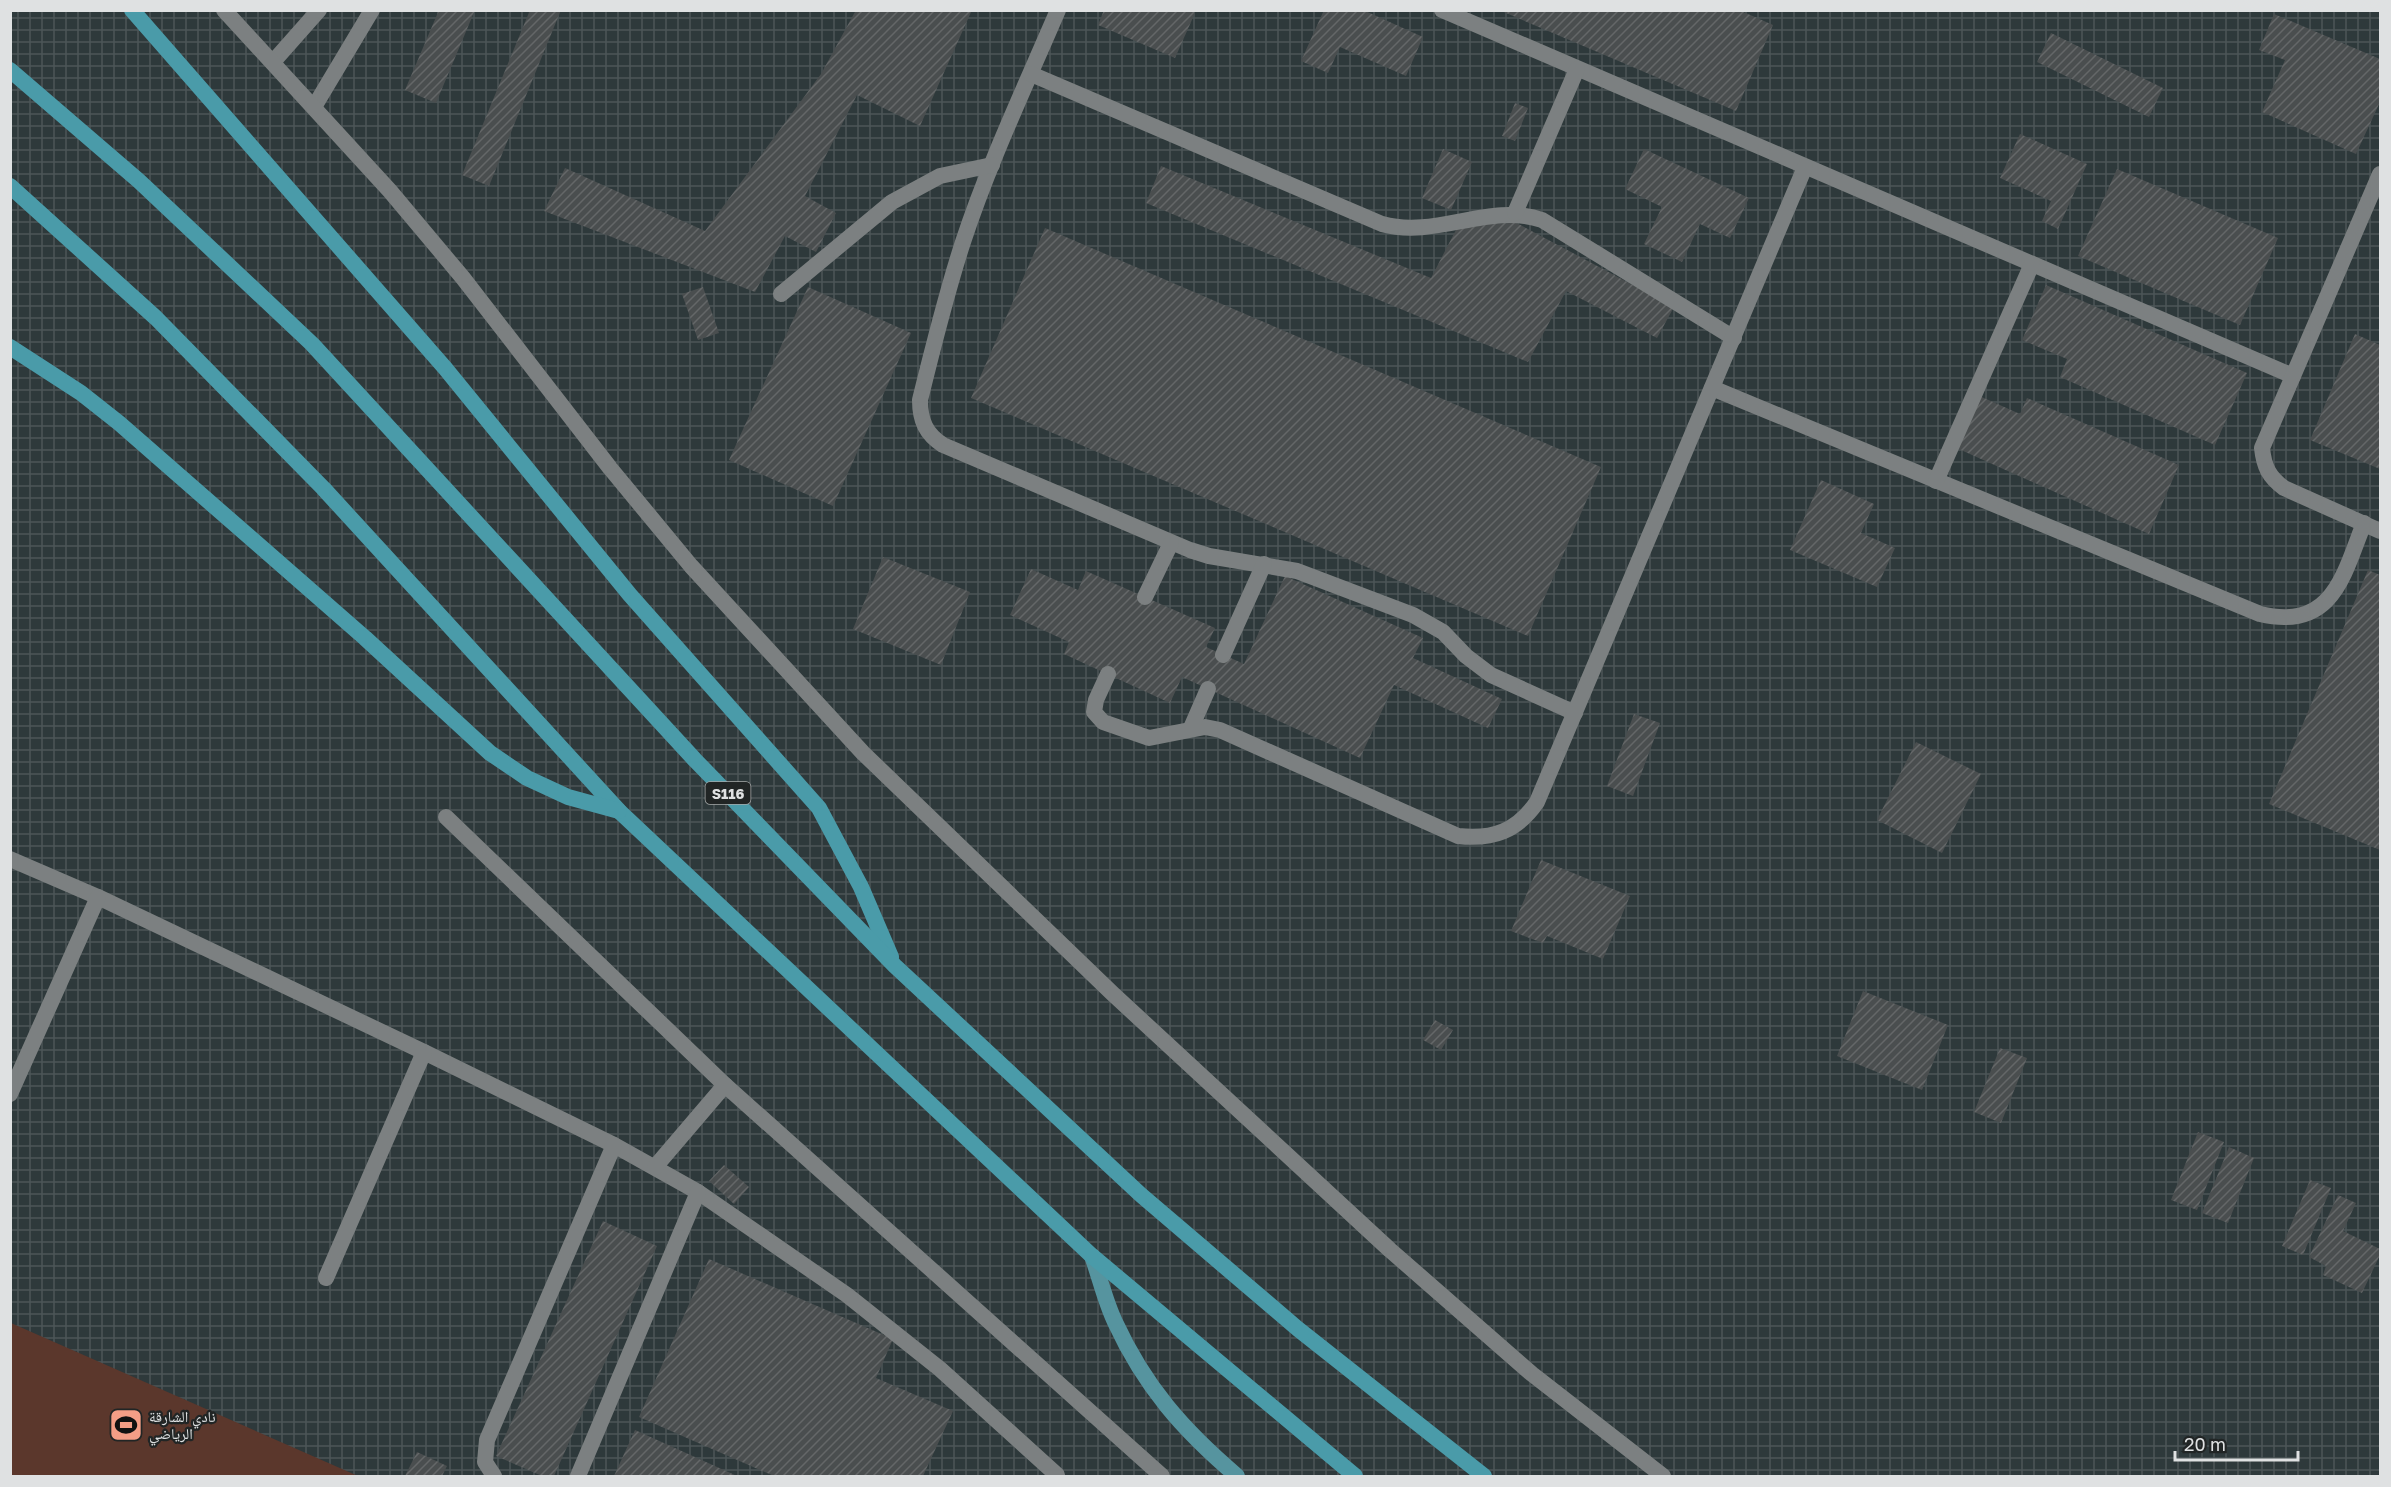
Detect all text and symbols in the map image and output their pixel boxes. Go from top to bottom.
road number: S116 [706,782,750,804]
sports icon: نادي الشارقة الرياضي [108,1407,144,1443]
place label: نادي الشارقة الرياضي [149,1407,216,1446]
scale bar [2175,1424,2298,1462]
text: 20 m [2184,1433,2226,1455]

